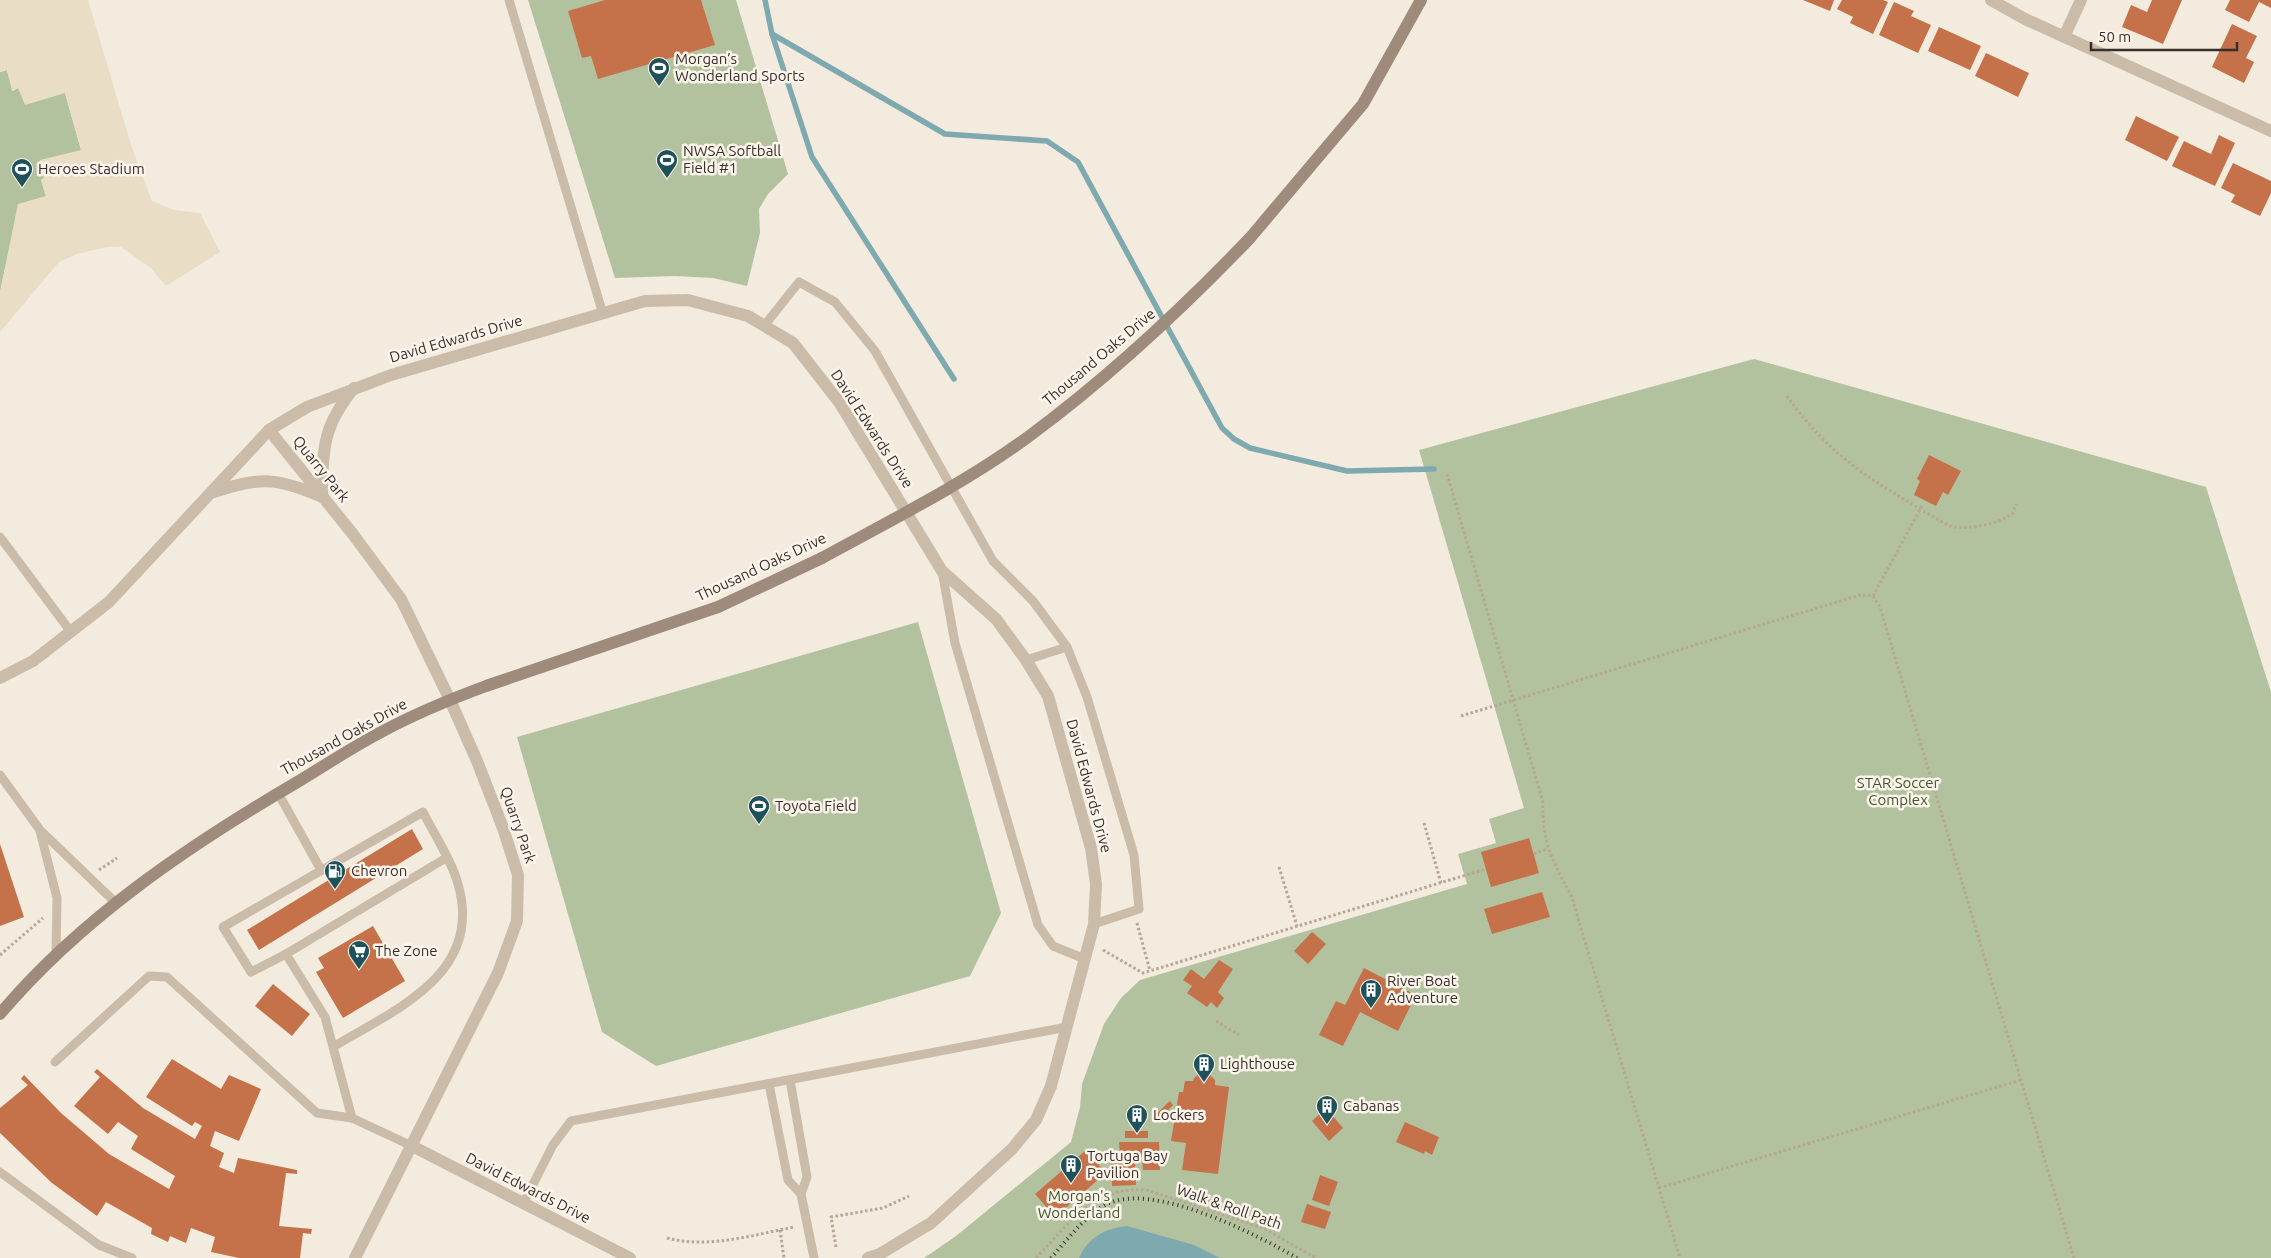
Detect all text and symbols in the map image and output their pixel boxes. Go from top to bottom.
scale bar [2091,20,2237,52]
text: 50 m [2098,28,2131,45]
place label: Morgan’s Wonderland Sports [675,50,805,84]
sports icon: Morgan’s Wonderland Sports [647,56,671,87]
place label: NWSA Softball Field #1 [683,142,781,176]
sports icon: NWSA Softball Field #1 [655,148,679,179]
sports icon: Heroes Stadium [10,157,34,188]
place label: Heroes Stadium [38,160,145,177]
street label: Thousand Oaks Drive [1039,305,1158,409]
street label: David Edwards Drive [387,311,524,366]
street label: David Edwards Drive [828,366,917,491]
street label: Quarry Park [290,432,353,505]
street label: Thousand Oaks Drive [693,529,829,604]
street label: Thousand Oaks Drive [278,695,410,778]
street label: David Edwards Drive [1063,717,1116,855]
park label: STAR Soccer Complex [1857,774,1939,808]
street label: Quarry Park [497,784,540,866]
sports icon: Toyota Field [747,794,771,825]
place label: Toyota Field [775,797,857,814]
fuel station icon: Chevron [323,859,347,890]
place label: Chevron [351,862,407,879]
supermarket icon: The Zone [347,939,371,970]
place label: The Zone [375,942,438,959]
place label: River Boat Adventure [1387,972,1458,1006]
building icon: River Boat Adventure [1359,978,1383,1009]
building icon: Lighthouse [1192,1052,1216,1083]
place label: Lighthouse [1220,1055,1295,1072]
building icon: Cabanas [1315,1094,1339,1125]
place label: Cabanas [1343,1097,1399,1114]
building icon: Lockers [1125,1103,1149,1134]
place label: Lockers [1153,1106,1204,1123]
place label: Tortuga Bay Pavilion [1087,1147,1168,1181]
street label: David Edwards Drive [463,1149,593,1226]
building icon: Tortuga Bay Pavilion [1059,1153,1083,1184]
street label: Walk & Roll Path [1174,1181,1284,1232]
park label: Morgan's Wonderland [1038,1187,1120,1221]

